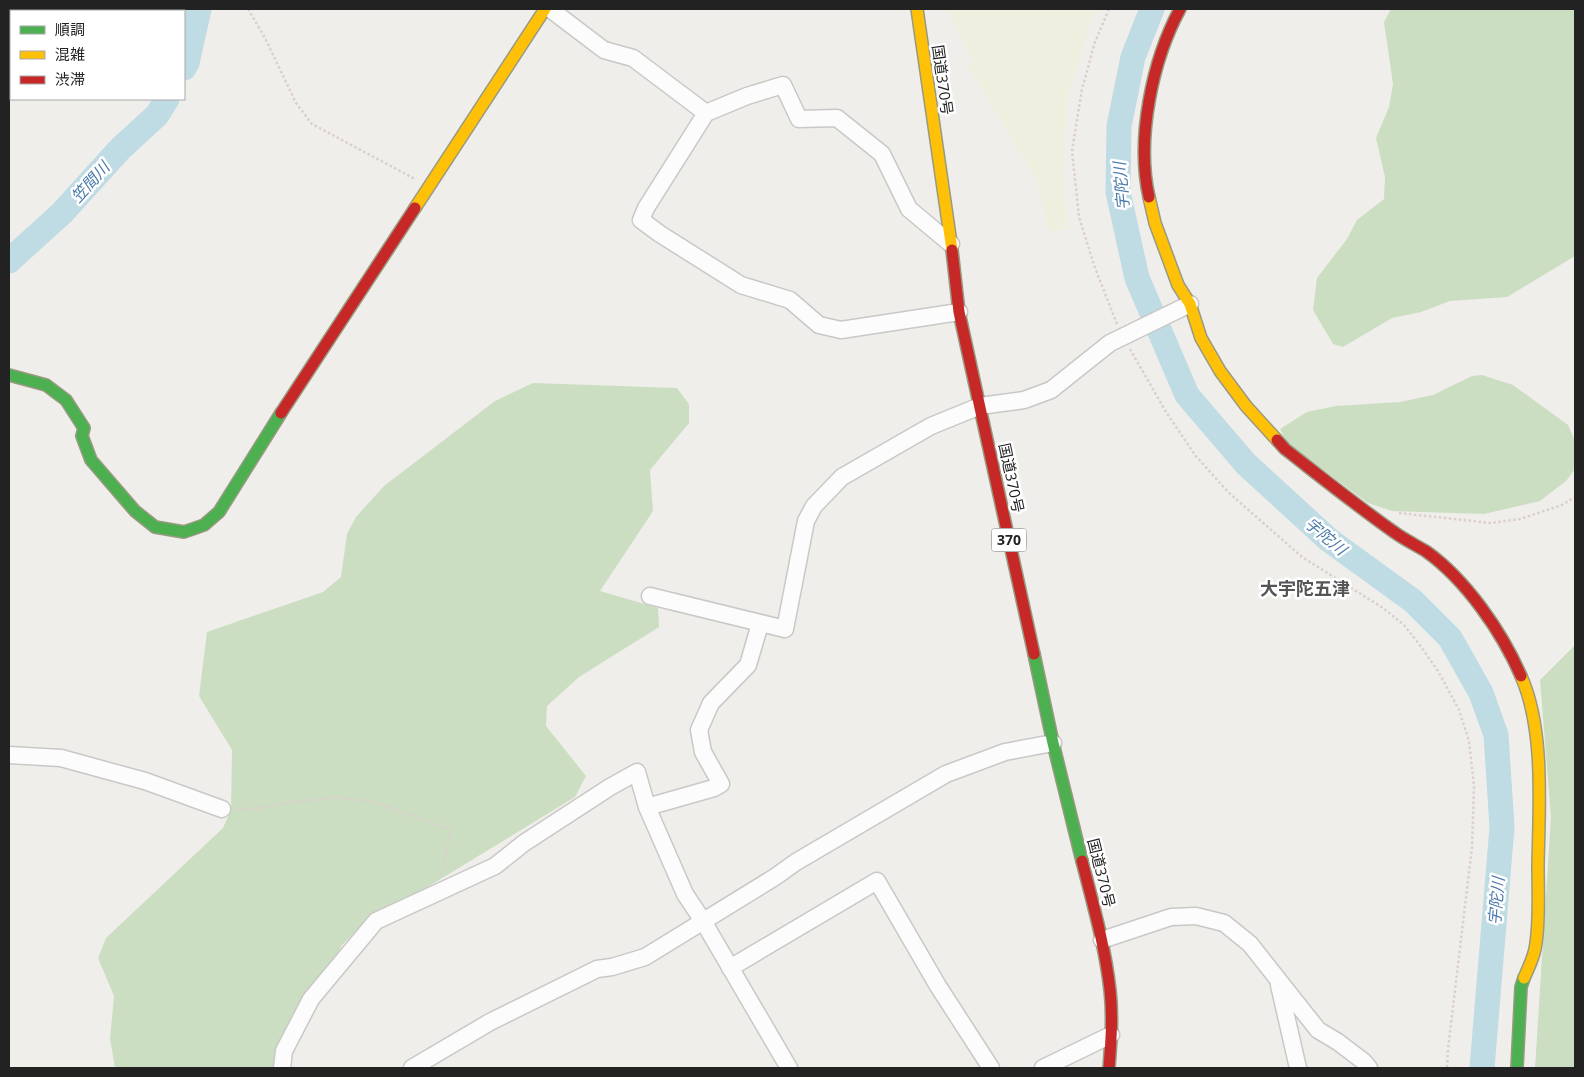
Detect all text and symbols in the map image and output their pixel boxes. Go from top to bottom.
legend [10,10,185,100]
text: 順調 [55,19,85,39]
street label: 国道370号 [928,43,958,116]
text: 混雑 [55,44,85,64]
text: 渋滞 [55,69,85,89]
water label: 笠間川 [66,155,116,207]
water label: 宇陀川 [1108,159,1134,211]
street label: 国道370号 [995,441,1029,514]
water label: 宇陀川 [1301,512,1353,561]
road number: 370 [992,528,1026,552]
district label: 大宇陀五津 [1260,576,1350,600]
street label: 国道370号 [1084,836,1120,909]
water label: 宇陀川 [1483,874,1509,926]

